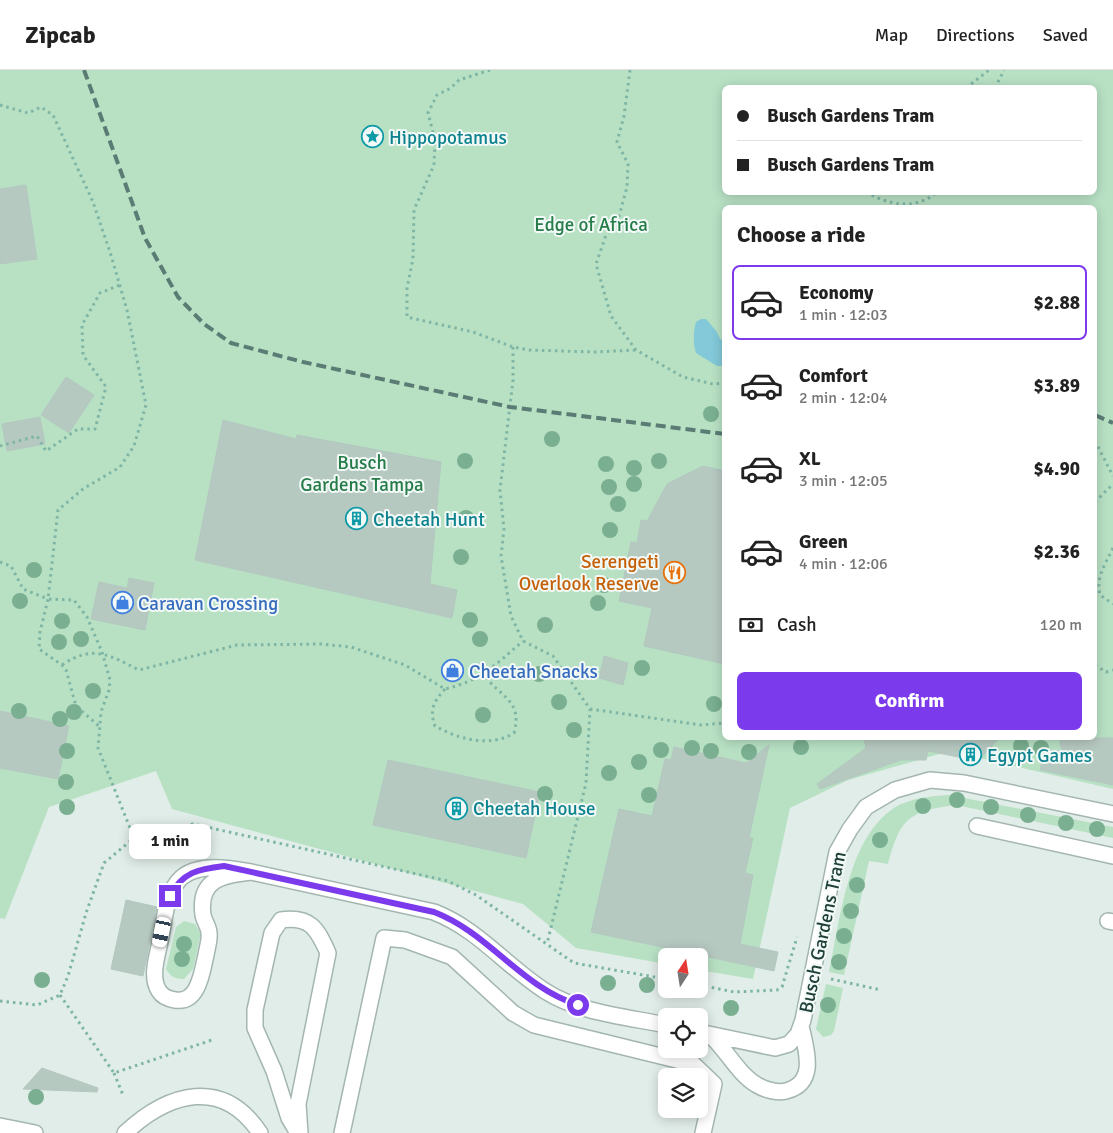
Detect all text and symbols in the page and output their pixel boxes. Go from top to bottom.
text: Zipcab [25,20,96,50]
text: Map [875,24,908,46]
text: Directions [936,24,1015,46]
text: Saved [1043,24,1088,46]
text: Busch Gardens Tram [767,104,935,128]
place icon: Hippopotamus [361,125,385,149]
place label: Hippopotamus [389,126,507,150]
text: Busch Gardens Tram [767,153,935,177]
park label: Edge of Africa [534,213,648,237]
text: Choose a ride [737,221,865,248]
icon: car [739,280,784,325]
text: Economy [799,281,873,305]
text: $2.88 [1034,291,1080,315]
text: 1 min · 12:03 [799,305,888,325]
icon: car [739,363,784,408]
text: Comfort [799,364,868,388]
text: $3.89 [1034,374,1080,398]
text: 2 min · 12:04 [799,388,888,408]
icon: car [739,446,784,491]
text: XL [799,447,821,471]
park label: Busch Gardens Tampa [300,451,424,497]
text: $4.90 [1034,457,1080,481]
text: 3 min · 12:05 [799,471,888,491]
building icon: Cheetah Hunt [345,507,369,531]
place label: Cheetah Hunt [373,508,485,532]
icon: car [739,529,784,574]
text: Green [799,530,848,554]
text: $2.36 [1034,540,1080,564]
place label: Serengeti Overlook Reserve [519,550,659,596]
text: 4 min · 12:06 [799,554,888,574]
restaurant icon: Serengeti Overlook Reserve [663,560,687,584]
shop icon: Caravan Crossing [110,591,134,615]
place label: Caravan Crossing [138,592,278,616]
icon: cash [737,611,765,639]
text: Cash [777,613,817,637]
text: 120 m [1040,615,1082,635]
shop icon: Cheetah Snacks [441,659,465,683]
place label: Cheetah Snacks [469,660,598,684]
button: Confirm [737,672,1082,730]
building icon: Egypt Games [959,743,983,767]
place label: Egypt Games [987,744,1092,768]
building icon: Cheetah House [445,796,469,820]
place label: Cheetah House [473,797,596,821]
callout: 1 min [129,824,211,858]
text: 1 min [151,831,189,851]
street label: Busch Gardens Tram [794,849,852,1015]
route end [159,885,181,907]
car [151,916,172,948]
north arrow [658,948,708,998]
map controls [658,948,708,1118]
route start [567,994,589,1016]
button: locate [658,1008,708,1058]
button: layers [658,1068,708,1118]

